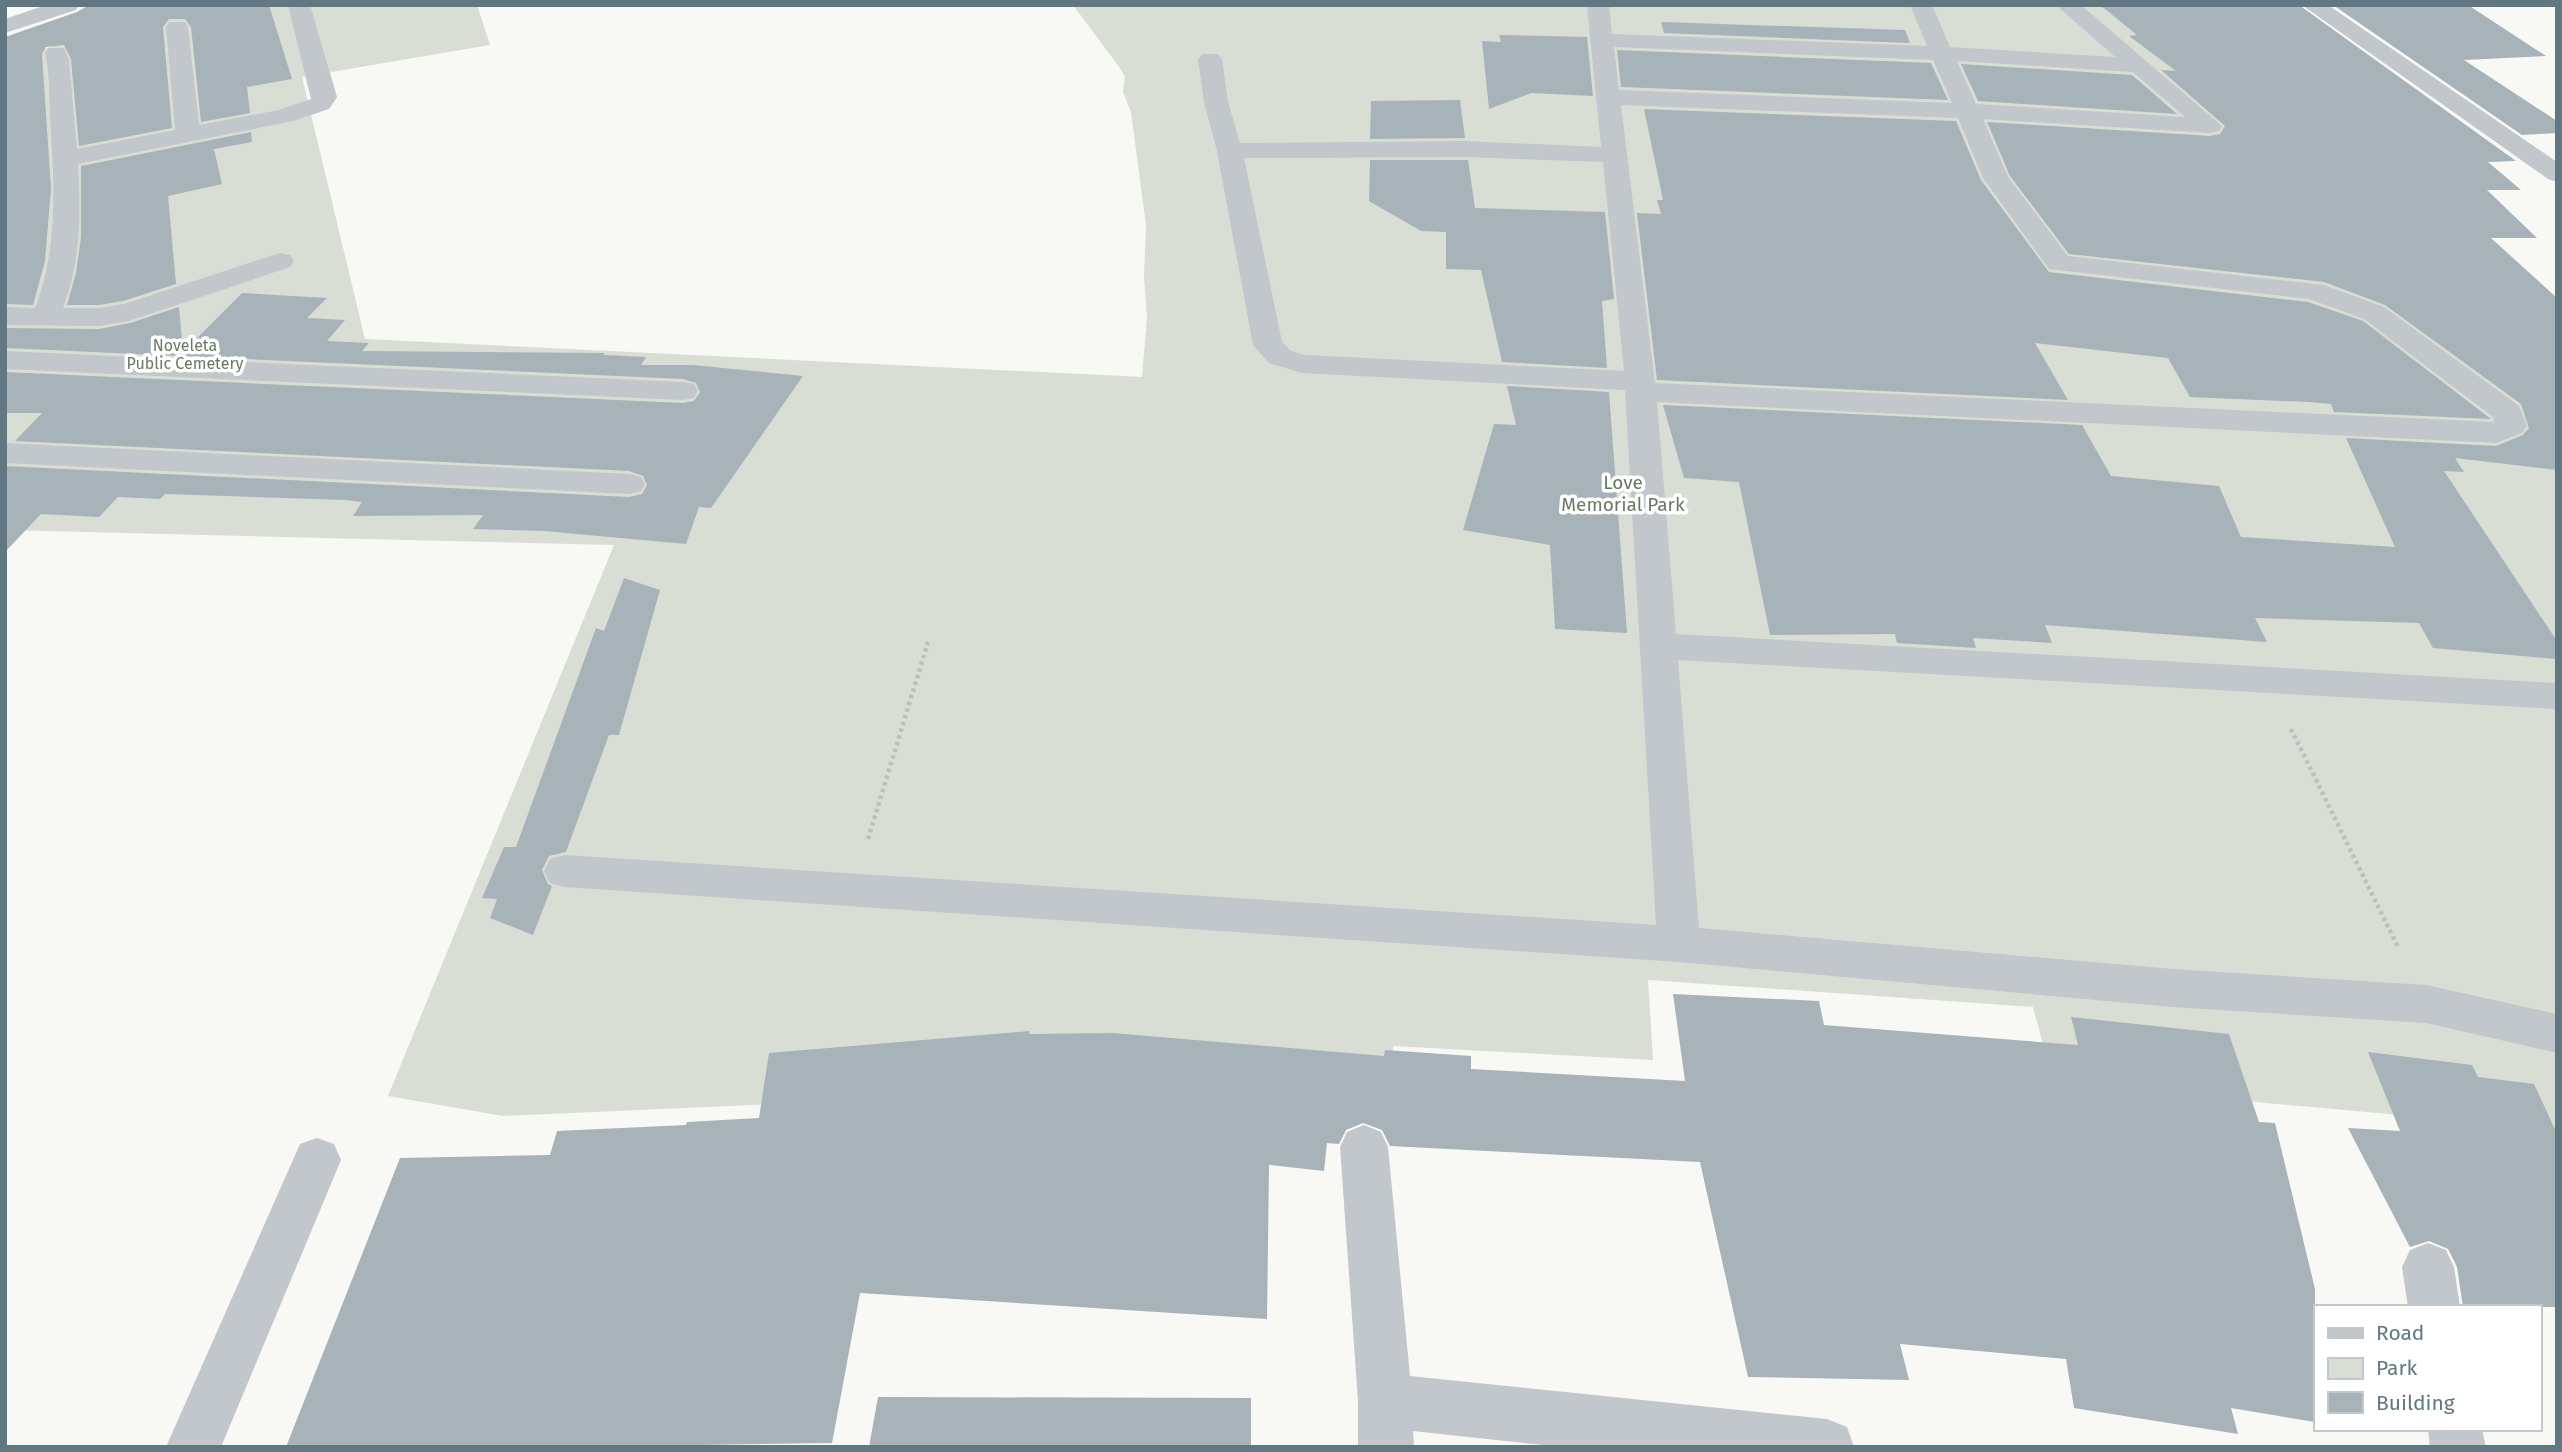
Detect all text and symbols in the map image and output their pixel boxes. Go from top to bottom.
park label: Noveleta Public Cemetery [127,336,244,373]
park label: Love Memorial Park [1561,471,1685,516]
legend [2314,1305,2541,1431]
text: Road [2376,1320,2424,1346]
text: Park [2376,1355,2418,1381]
text: Building [2376,1390,2455,1416]

